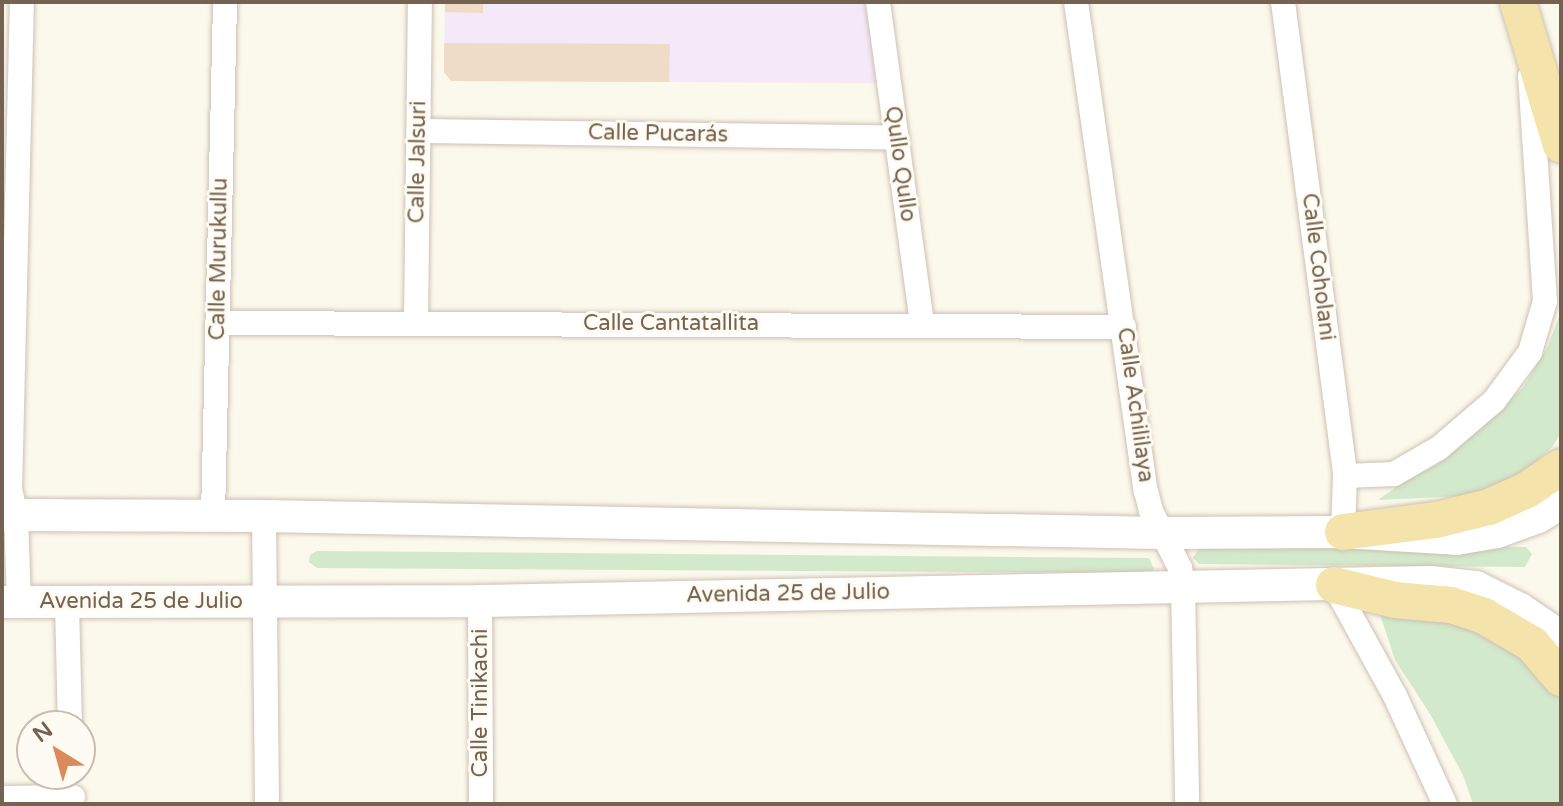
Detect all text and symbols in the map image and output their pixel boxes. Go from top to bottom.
street label: Calle Jalsuri [404,100,432,224]
street label: Qullo Qullo [879,104,921,224]
street label: Calle Pucarás [588,120,728,148]
street label: Calle Murukullu [204,177,234,341]
street label: Calle Coholani [1296,192,1340,342]
street label: Calle Cantatallita [583,311,759,337]
street label: Calle Achililaya [1111,326,1159,484]
street label: Avenida 25 de Julio [686,579,890,609]
street label: Avenida 25 de Julio [39,589,243,615]
street label: Calle Tinikachi [468,628,494,778]
north arrow [16,710,96,790]
text: N [28,717,58,748]

